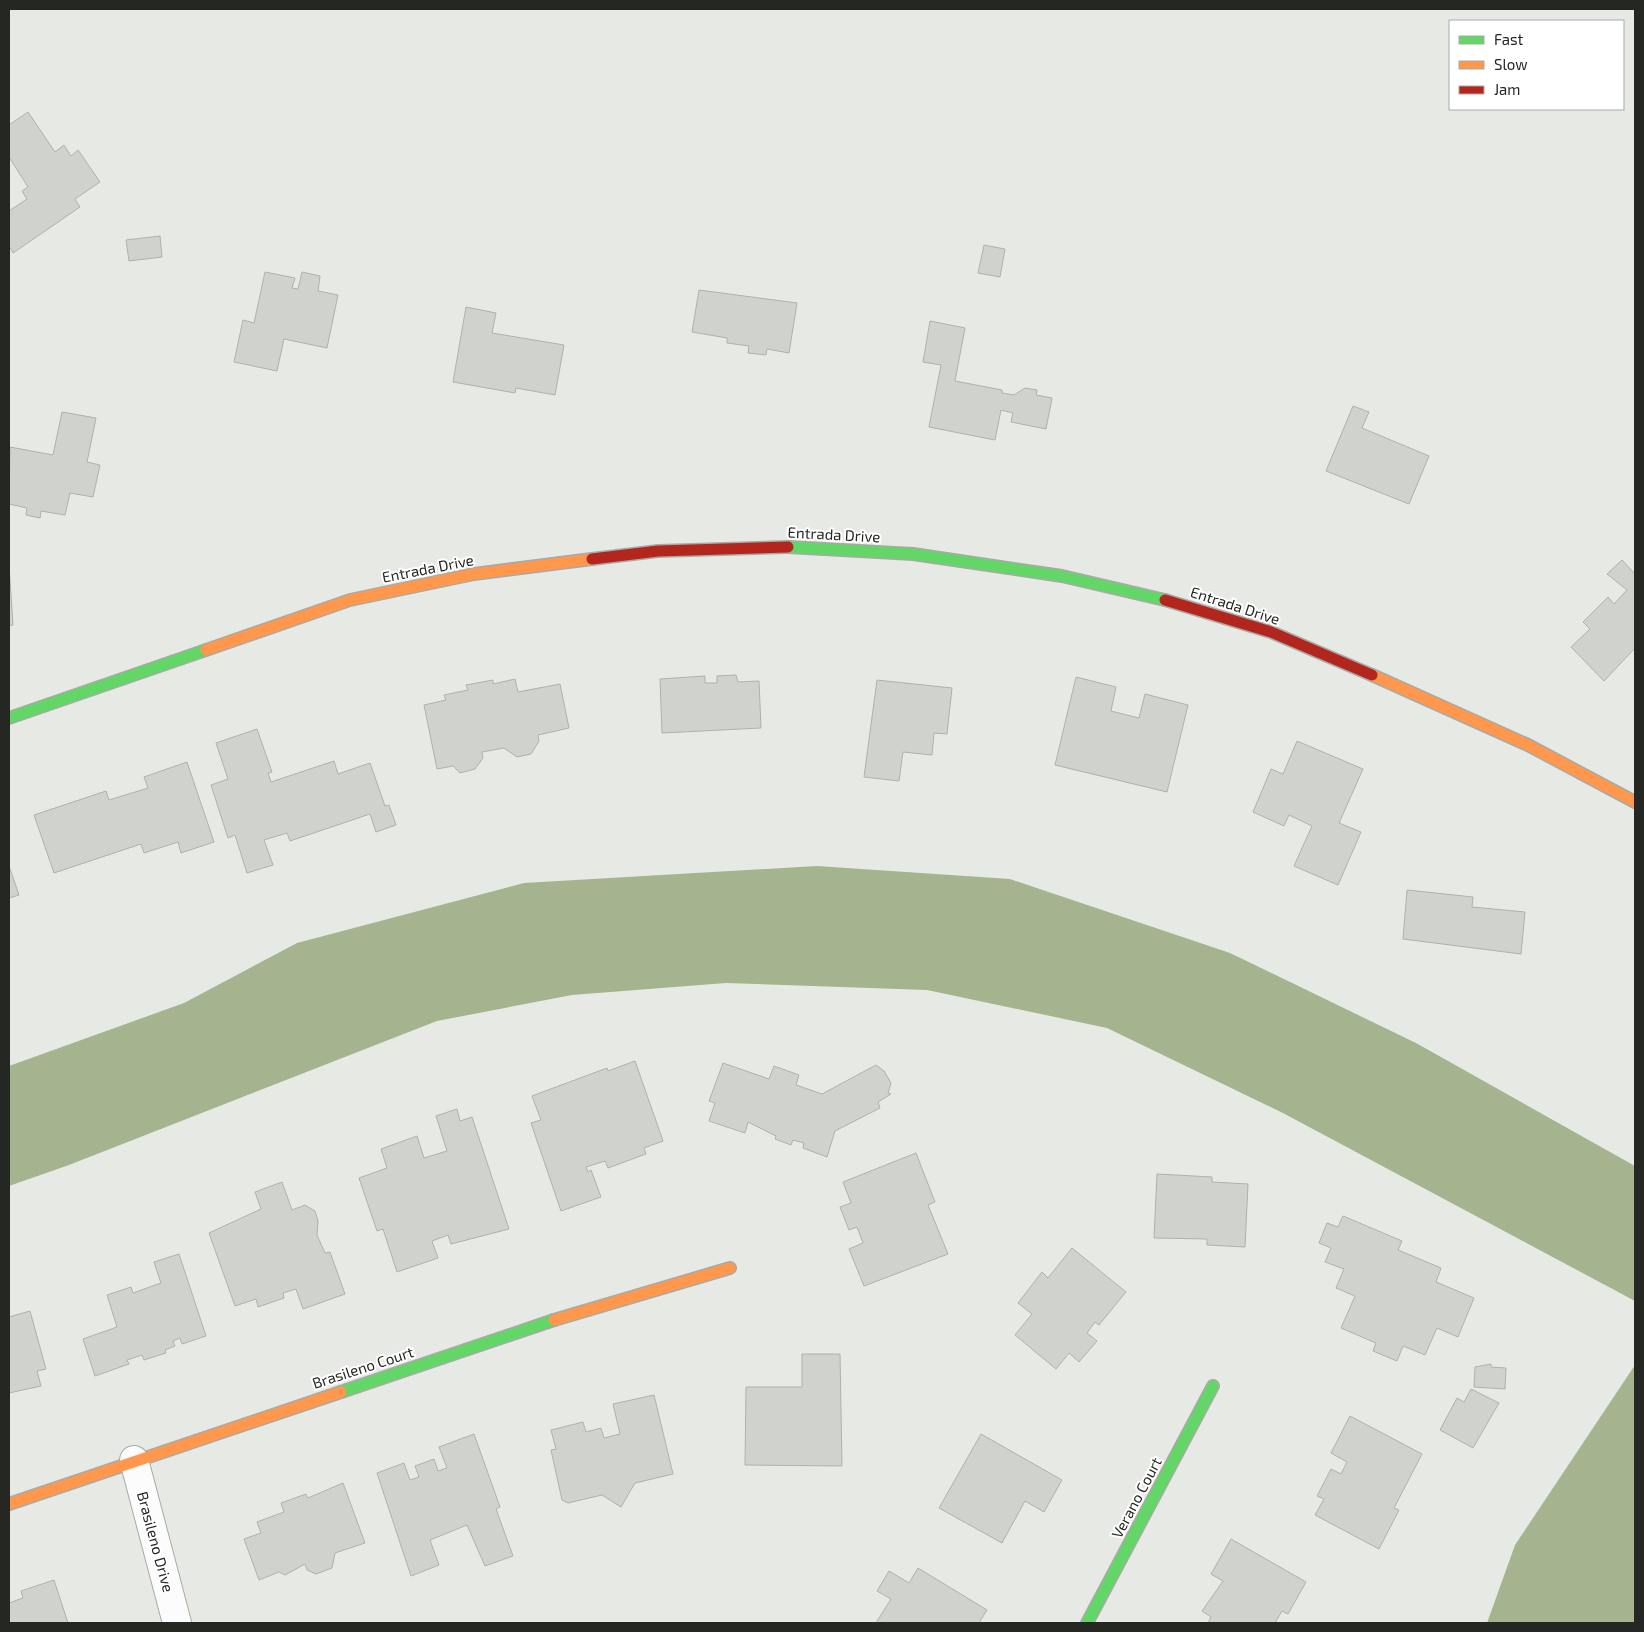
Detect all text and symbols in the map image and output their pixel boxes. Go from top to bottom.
legend [1449,20,1624,110]
text: Fast [1494,30,1524,48]
text: Slow [1494,55,1528,73]
text: Jam [1494,80,1520,98]
street label: Entrada Drive [787,523,881,545]
street label: Entrada Drive [381,550,475,586]
street label: Entrada Drive [1188,582,1282,628]
street label: Brasileno Court [310,1342,416,1392]
street label: Verano Court [1107,1454,1165,1541]
street label: Brasileno Drive [134,1489,178,1594]

